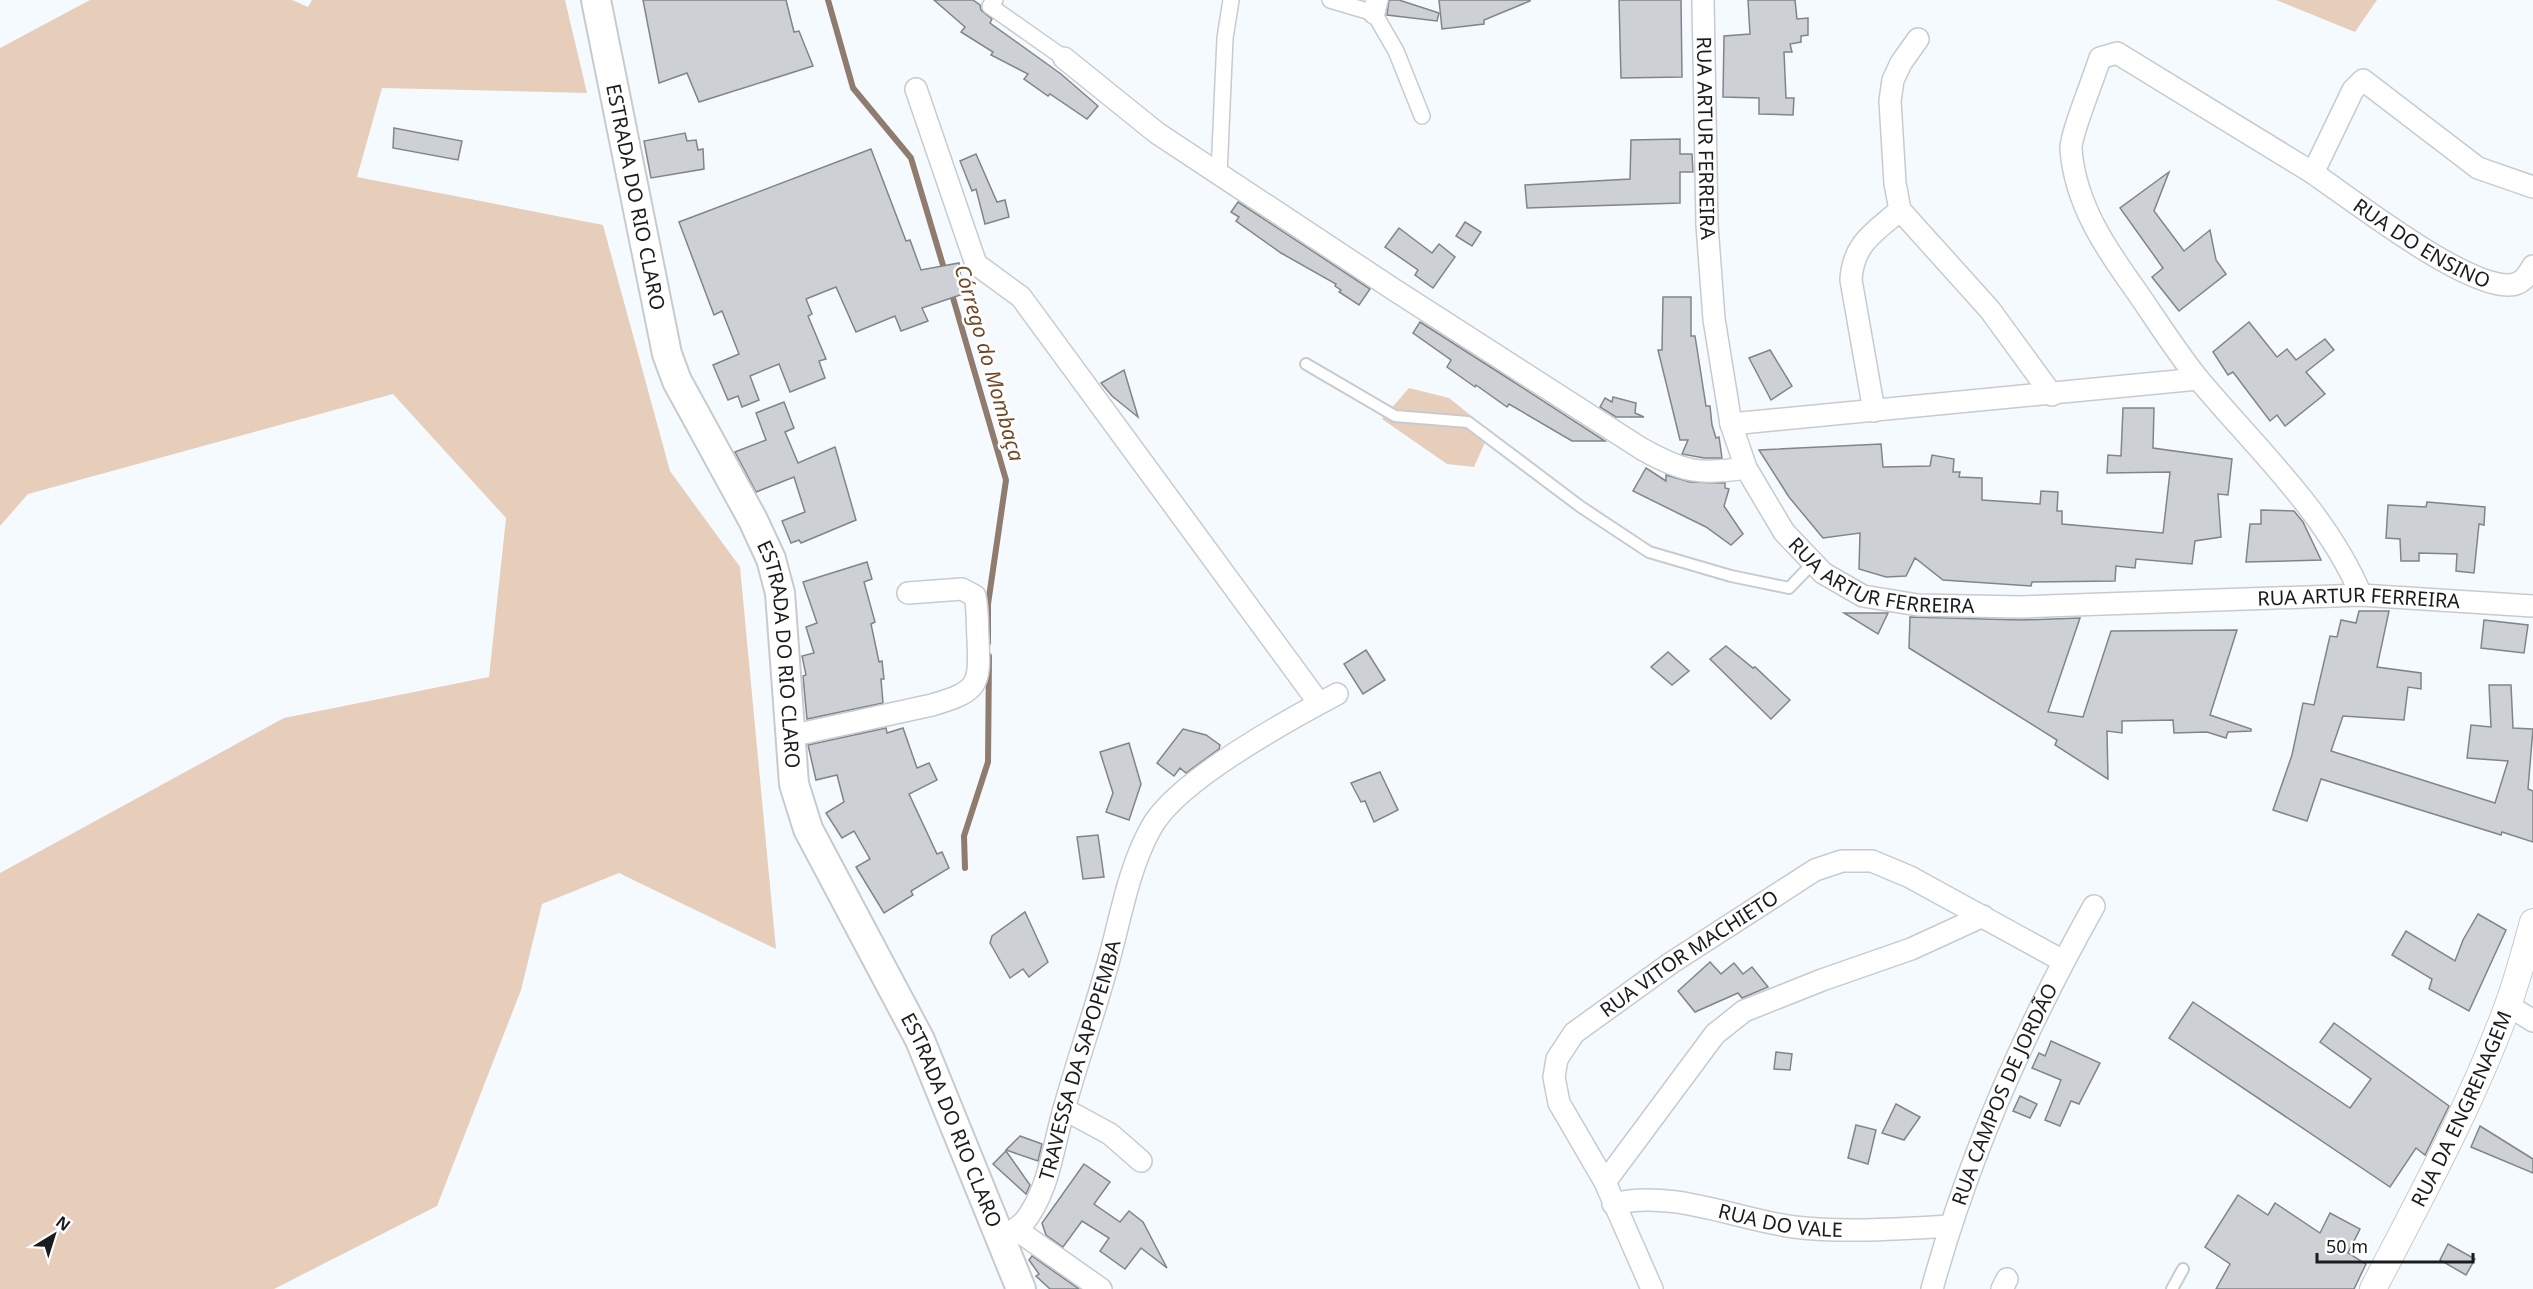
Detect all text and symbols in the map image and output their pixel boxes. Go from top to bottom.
street label: RUA ARTUR FERREIRA [1691,36,1722,241]
street label: ESTRADA DO RIO CLARO [600,81,672,312]
street label: RUA DO ENSINO [2348,192,2494,294]
water label: Córrego do Mombaça [948,261,1031,464]
street label: RUA ARTUR FERREIRA [1783,531,1975,619]
street label: ESTRADA DO RIO CLARO [751,536,807,769]
street label: RUA ARTUR FERREIRA [2257,581,2461,614]
street label: RUA VITOR MACHIETO [1594,883,1783,1023]
street label: TRAVESSA DA SAPOPEMBA [1032,937,1127,1184]
street label: RUA CAMPOS DE JORDÃO [1945,978,2063,1209]
street label: RUA DA ENGRENAGEM [2404,1007,2518,1211]
street label: ESTRADA DO RIO CLARO [895,1008,1009,1231]
street label: RUA DO VALE [1716,1197,1843,1243]
north arrow [24,1205,84,1265]
text: N [51,1211,75,1236]
scale bar [2317,1226,2473,1264]
text: 50 m [2326,1234,2368,1258]

